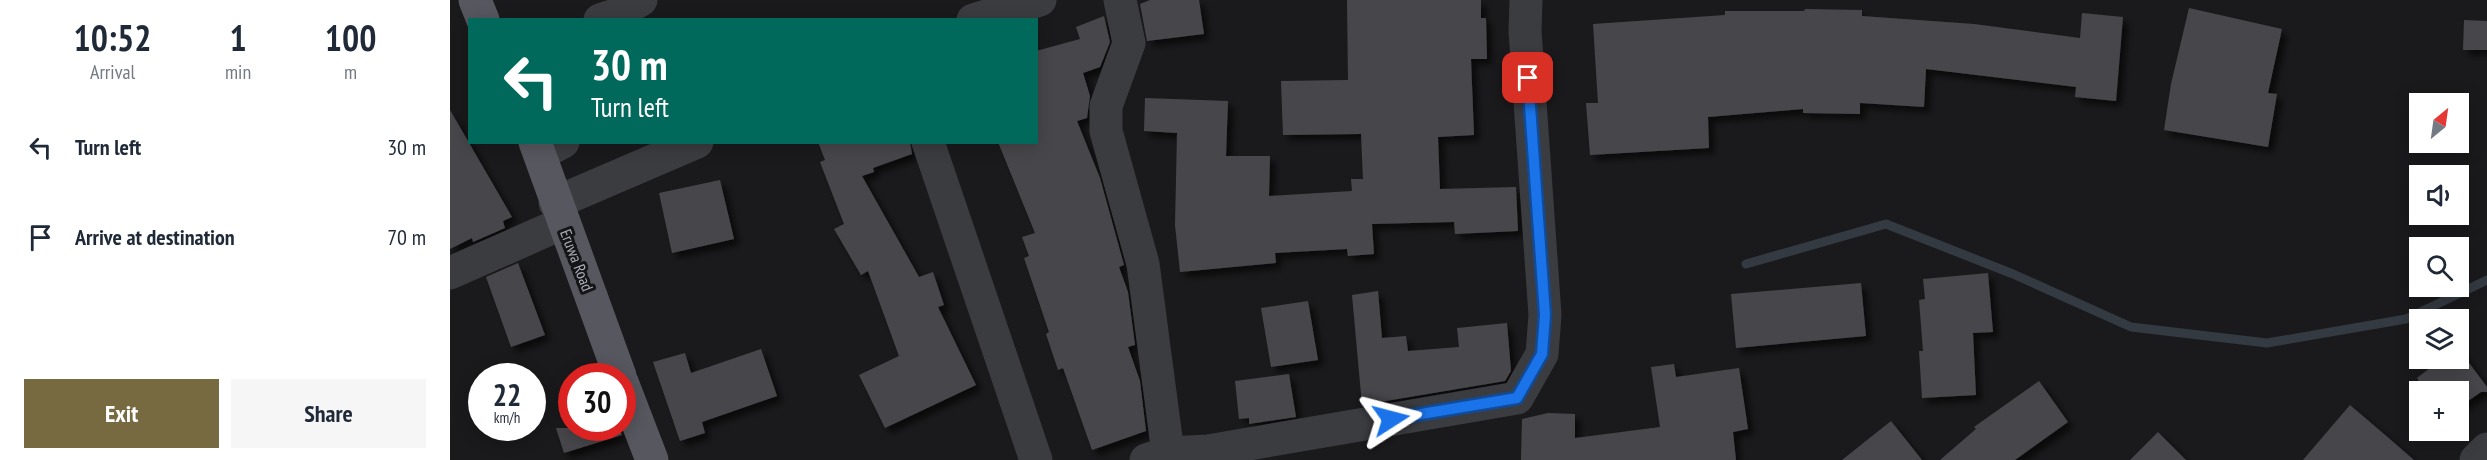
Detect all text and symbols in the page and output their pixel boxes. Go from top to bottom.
text: 10:52 [74,14,151,61]
text: 1 [229,14,247,61]
text: 100 [325,14,376,61]
text: 30 m [591,37,668,92]
icon: left [492,42,570,120]
pin [1502,52,1553,103]
text: Arrival [90,59,135,85]
text: min [225,59,251,85]
text: m [344,59,357,85]
icon: arrive [1511,61,1544,94]
text: Turn left [591,90,669,124]
north arrow [2409,93,2469,153]
map controls [2409,93,2469,441]
icon: left [24,131,57,164]
text: Turn left [75,133,141,161]
text: 30 m [387,133,426,161]
button: sound [2409,165,2469,225]
icon: arrive [24,221,57,254]
text: Arrive at destination [75,223,235,251]
text: 70 m [387,223,426,251]
street label: Eruwa Road [556,226,598,294]
button: search [2409,237,2469,297]
button: layers [2409,309,2469,369]
speed limit sign: 30 [558,363,636,441]
text: 22 [493,375,521,414]
button: Exit [24,379,219,448]
button: Share [231,379,426,448]
button: + [2409,381,2469,441]
position arrow [1359,387,1423,451]
text: km/h [494,408,520,427]

